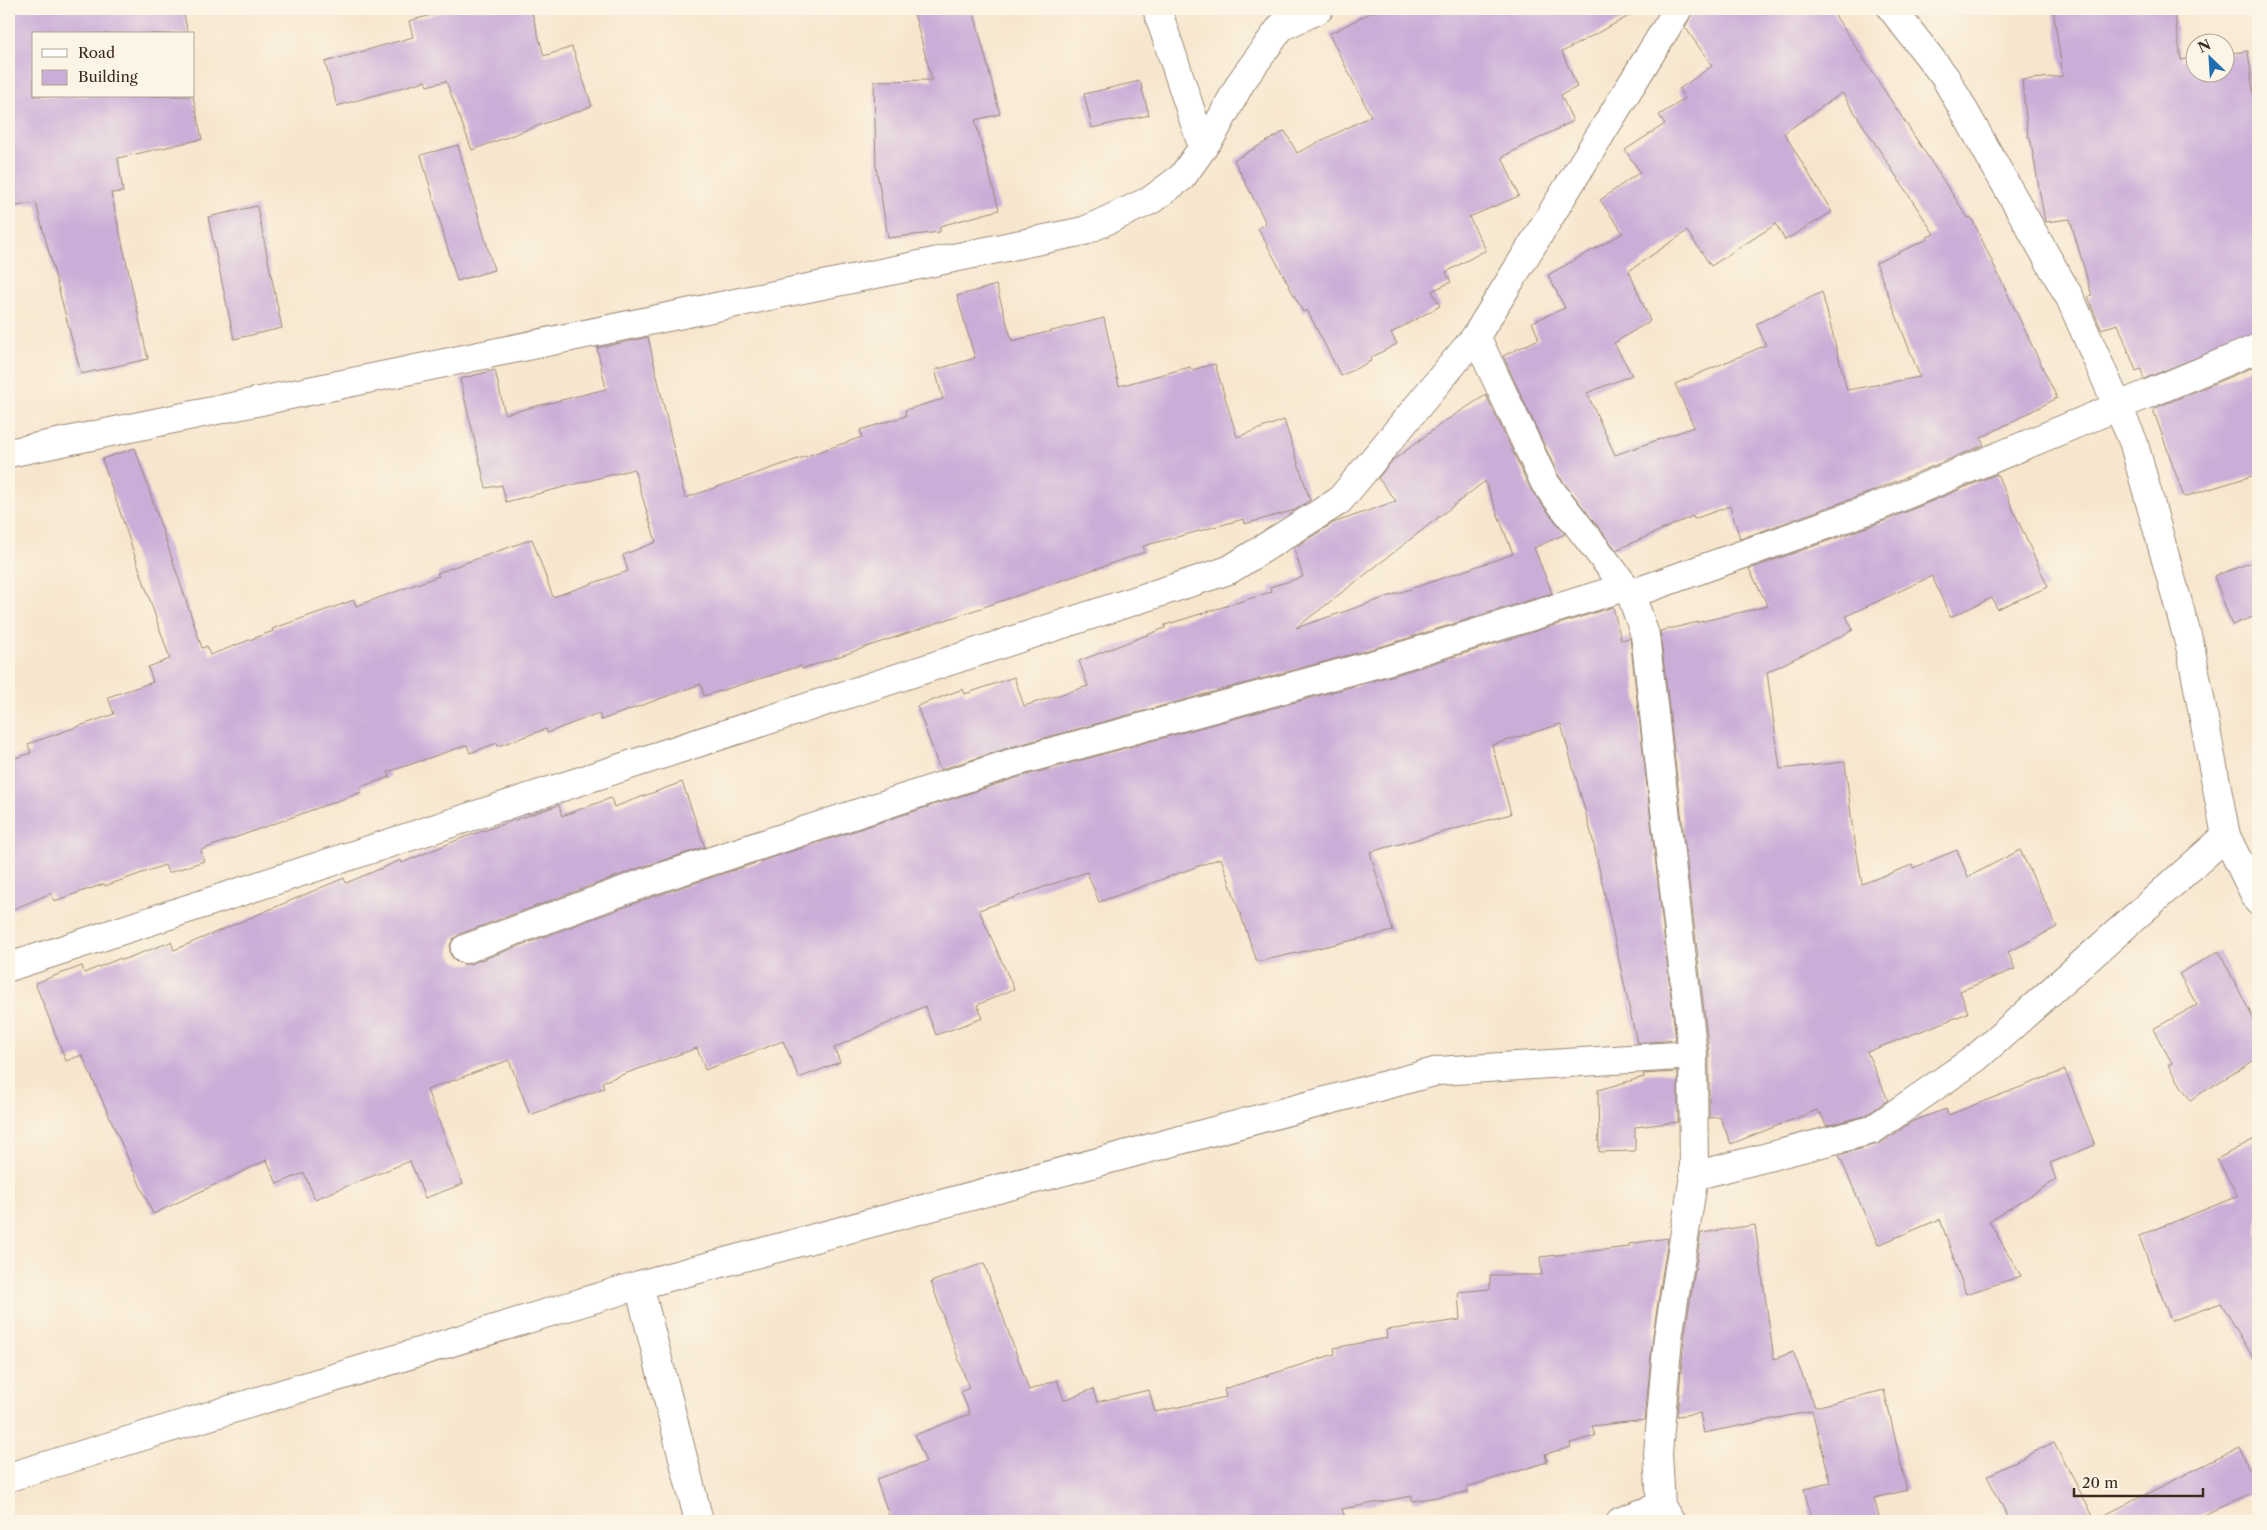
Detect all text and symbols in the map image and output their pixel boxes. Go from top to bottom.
legend [32,32,195,98]
north arrow [2184,32,2234,82]
text: N [2195,35,2214,57]
text: Road [78,43,115,62]
text: Building [78,67,138,86]
scale bar [2074,1465,2203,1497]
text: 20 m [2082,1473,2118,1492]

